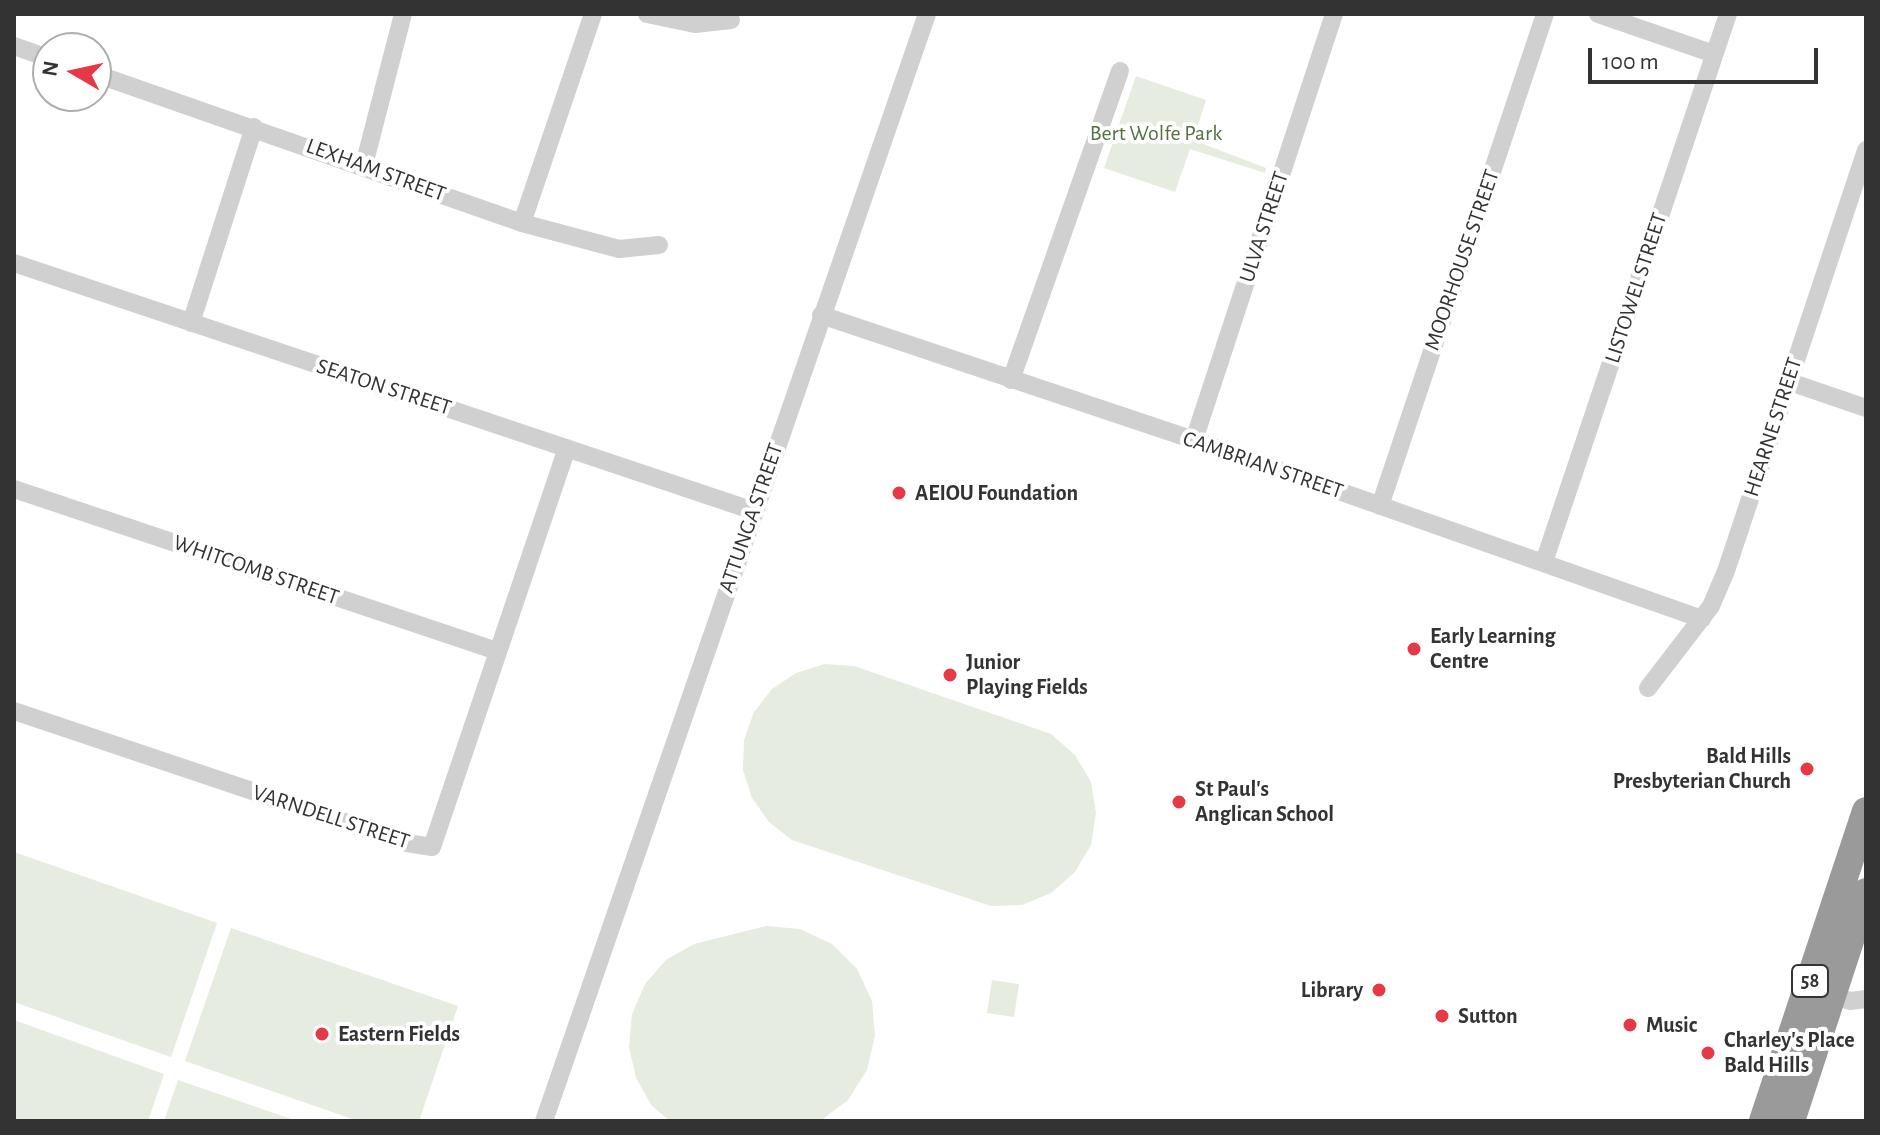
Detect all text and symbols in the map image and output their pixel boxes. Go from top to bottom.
north arrow [32,32,112,112]
scale bar [1592,32,1822,82]
text: 100 m [1602,50,1659,74]
text: N [38,59,62,78]
park label: Bert Wolfe Park [1090,120,1222,146]
street label: LEXHAM STREET [303,133,449,207]
street label: MOORHOUSE STREET [1419,166,1505,354]
street label: ULVA STREET [1234,168,1294,286]
street label: LISTOWEL STREET [1599,209,1673,367]
street label: SEATON STREET [313,353,455,421]
street label: HEARNE STREET [1738,354,1808,500]
street label: CAMBRIAN STREET [1179,425,1347,505]
street label: ATTUNGA STREET [713,440,789,596]
place label: AEIOU Foundation [915,480,1078,506]
marker: AEIOU Foundation [890,484,908,502]
street label: WHITCOMB STREET [170,529,342,611]
place label: Early Learning Centre [1430,623,1556,674]
marker: Early Learning Centre [1405,640,1423,658]
place label: Junior Playing Fields [966,649,1088,700]
marker: Junior Playing Fields [941,666,959,684]
place label: Bald Hills Presbyterian Church [1613,743,1791,794]
marker: Bald Hills Presbyterian Church [1798,760,1816,778]
place label: St Paul's Anglican School [1195,776,1334,828]
street label: VARNDELL STREET [249,779,413,855]
marker: St Paul's Anglican School [1170,793,1188,811]
road number: 58 [1792,965,1828,997]
place label: Library [1301,977,1363,1003]
marker: Library [1370,981,1388,999]
place label: Sutton [1458,1003,1518,1029]
marker: Sutton [1433,1007,1451,1025]
place label: Music [1646,1012,1697,1038]
marker: Music [1621,1016,1639,1034]
place label: Eastern Fields [338,1021,460,1047]
marker: Eastern Fields [313,1025,331,1043]
place label: Charley's Place Bald Hills [1724,1027,1855,1078]
marker: Charley's Place Bald Hills [1699,1044,1717,1062]

